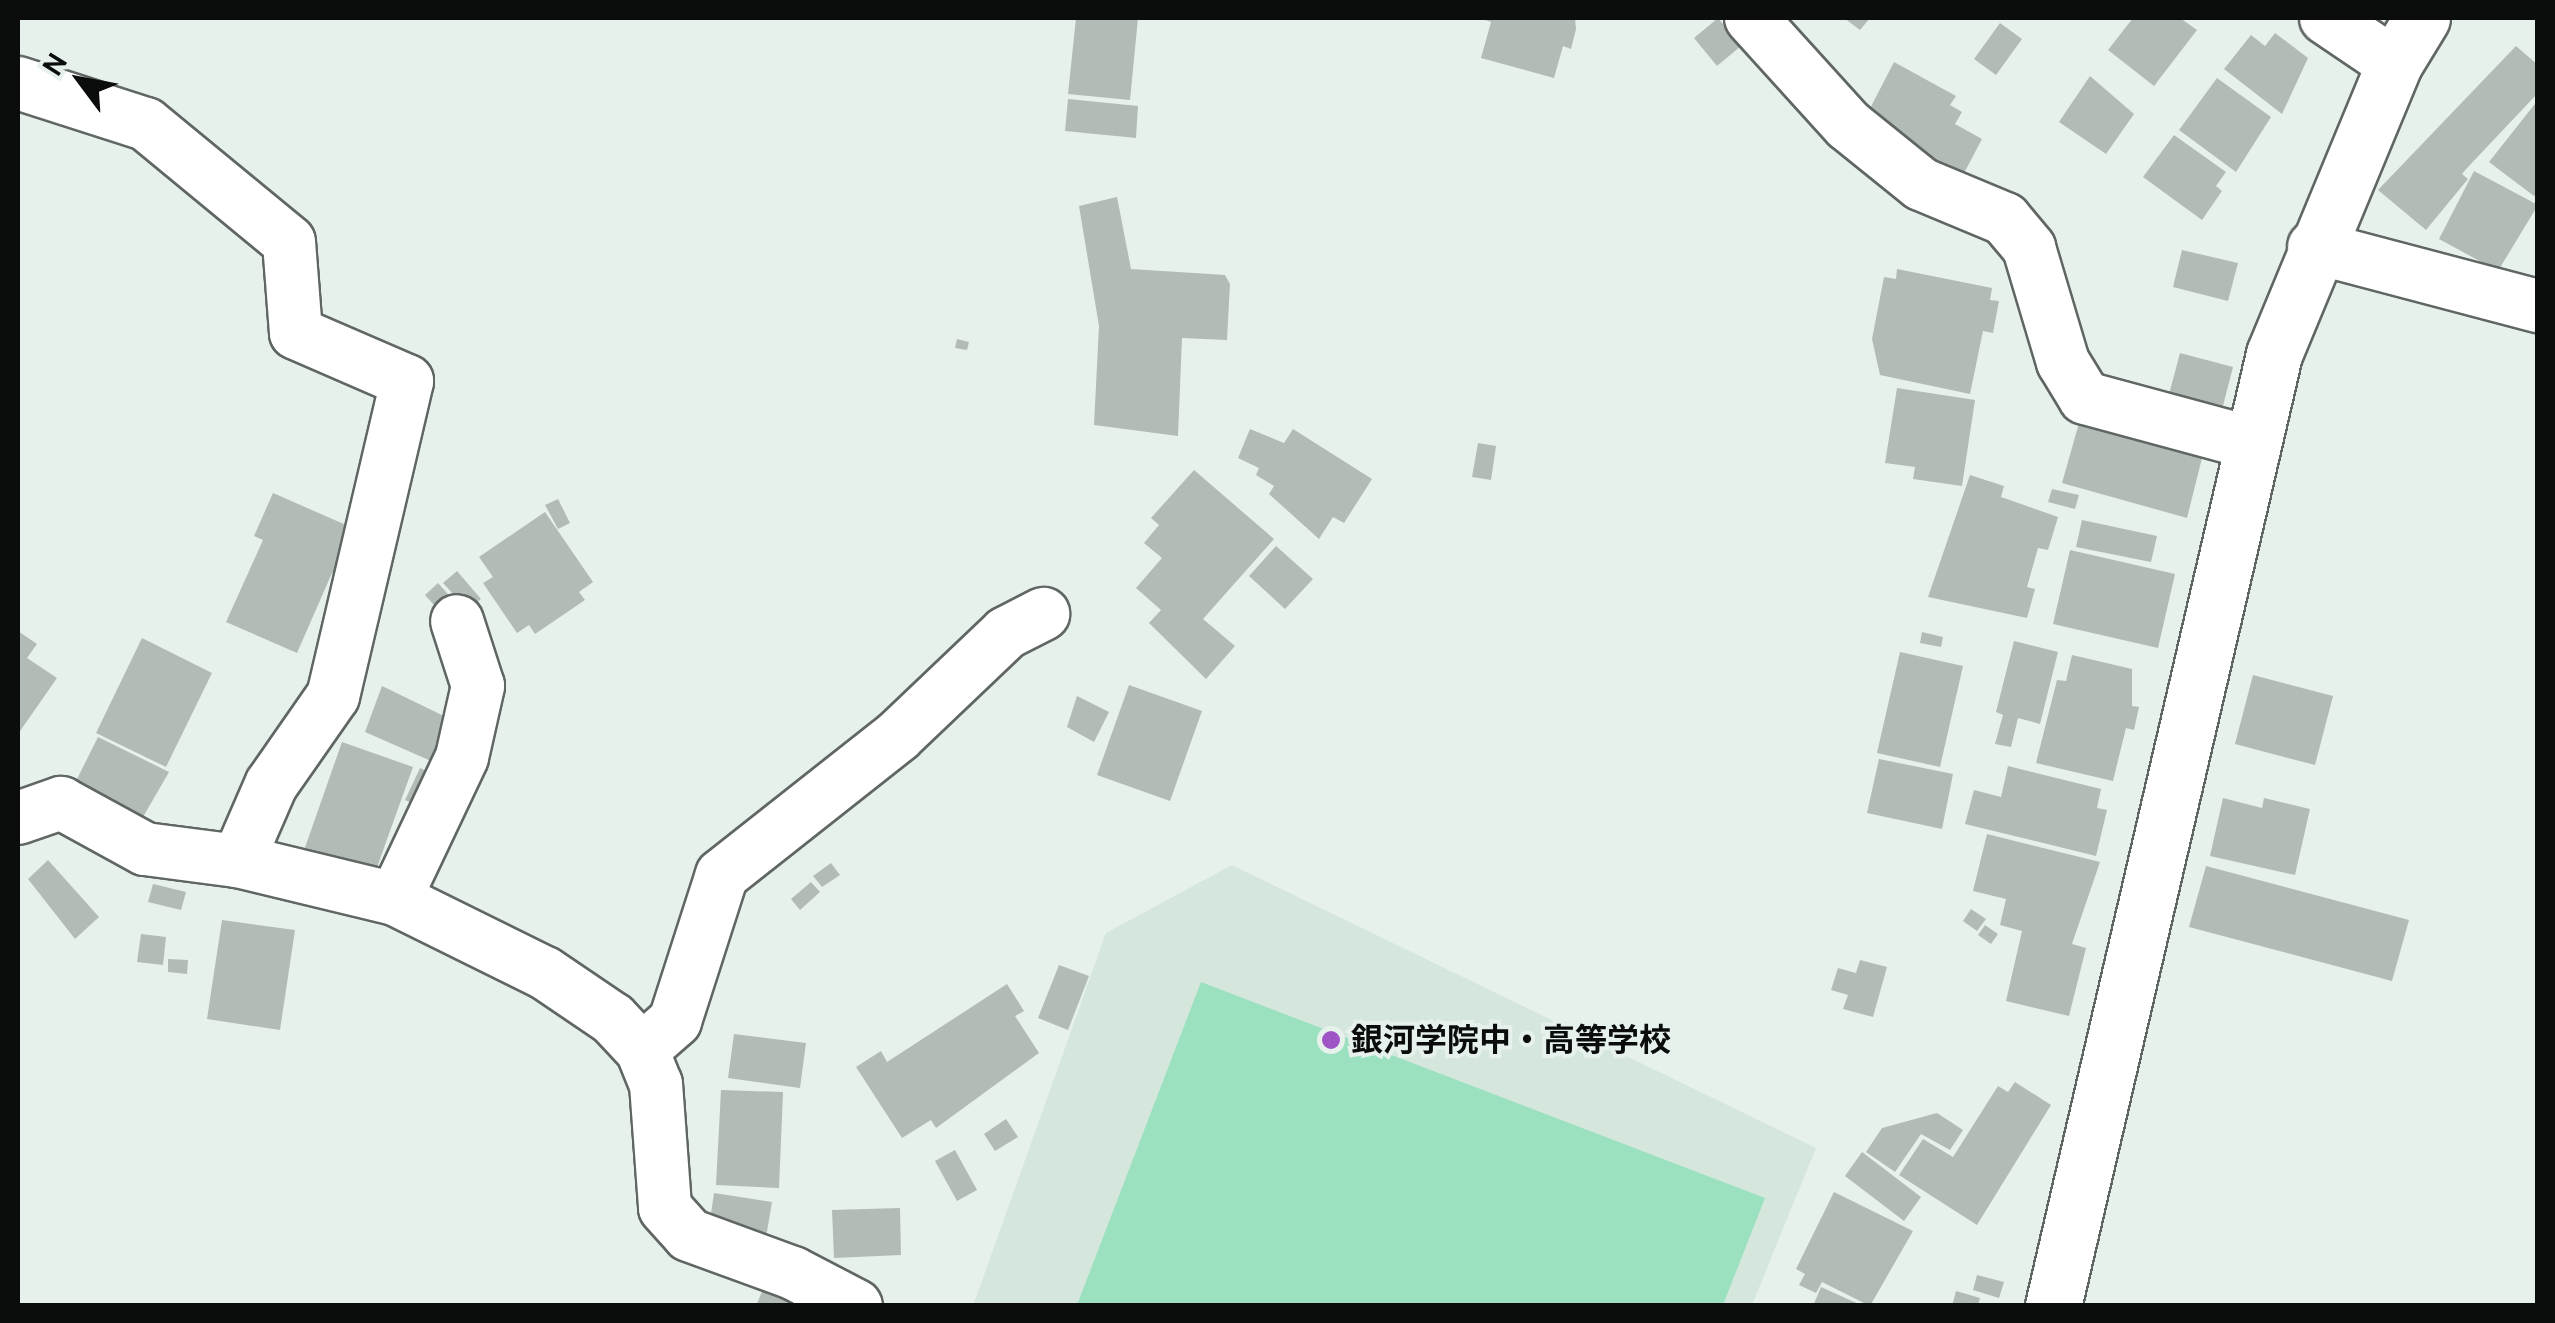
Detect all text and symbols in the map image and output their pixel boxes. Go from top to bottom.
north arrow [30,30,130,130]
text: N [35,47,74,82]
place label: 銀河学院中・高等学校 [1351,1021,1671,1059]
marker: 銀河学院中・高等学校 [1320,1029,1342,1051]

